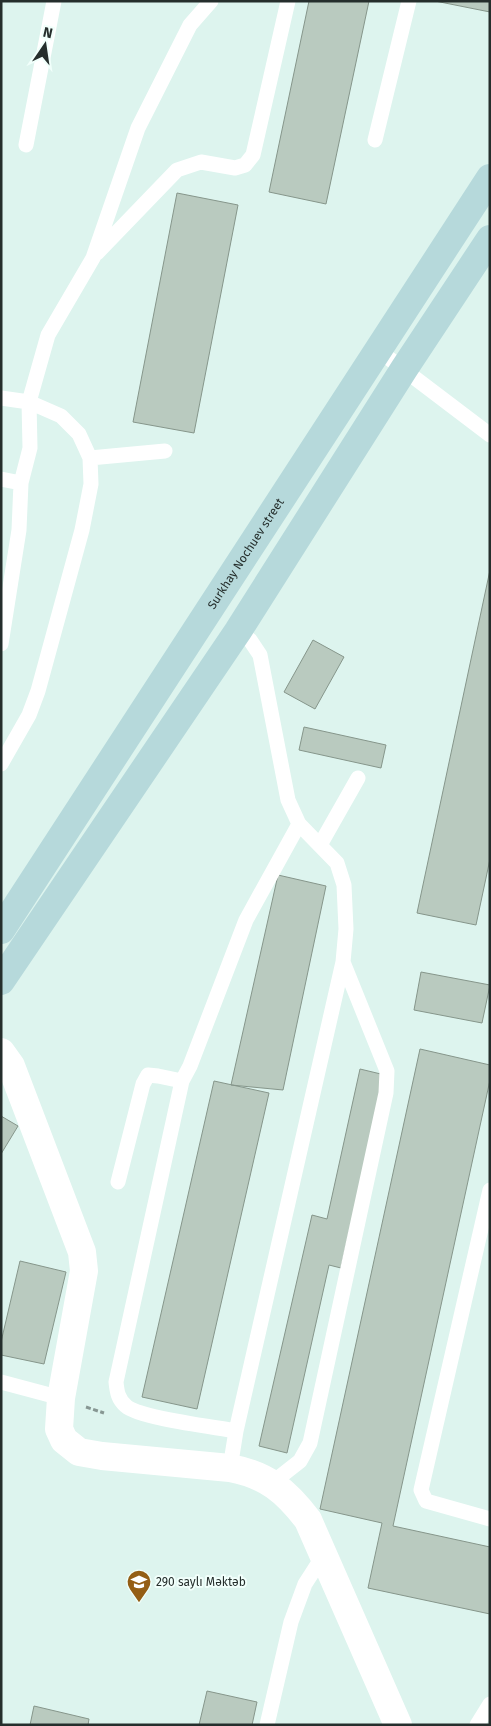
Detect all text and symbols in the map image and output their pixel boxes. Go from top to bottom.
north arrow [20,20,70,70]
text: N [41,23,54,42]
street label: Surkhay Nochuev street [205,495,287,612]
school or university icon: 290 saylı Məktəb [126,1569,152,1603]
place label: 290 saylı Məktəb [156,1575,246,1589]

